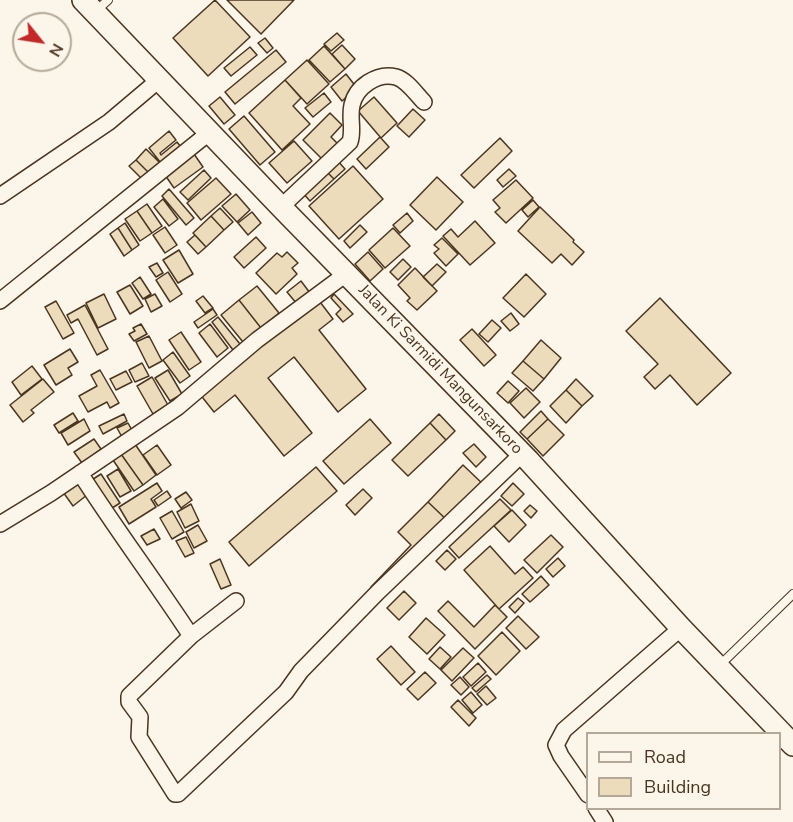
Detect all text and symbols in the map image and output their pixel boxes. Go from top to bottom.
north arrow [12,12,72,72]
text: N [43,39,68,61]
street label: Jalan Ki Sarmidi Mangunsarkoro [354,281,526,459]
legend [586,732,781,810]
text: Road [644,745,686,769]
text: Building [644,775,711,799]

